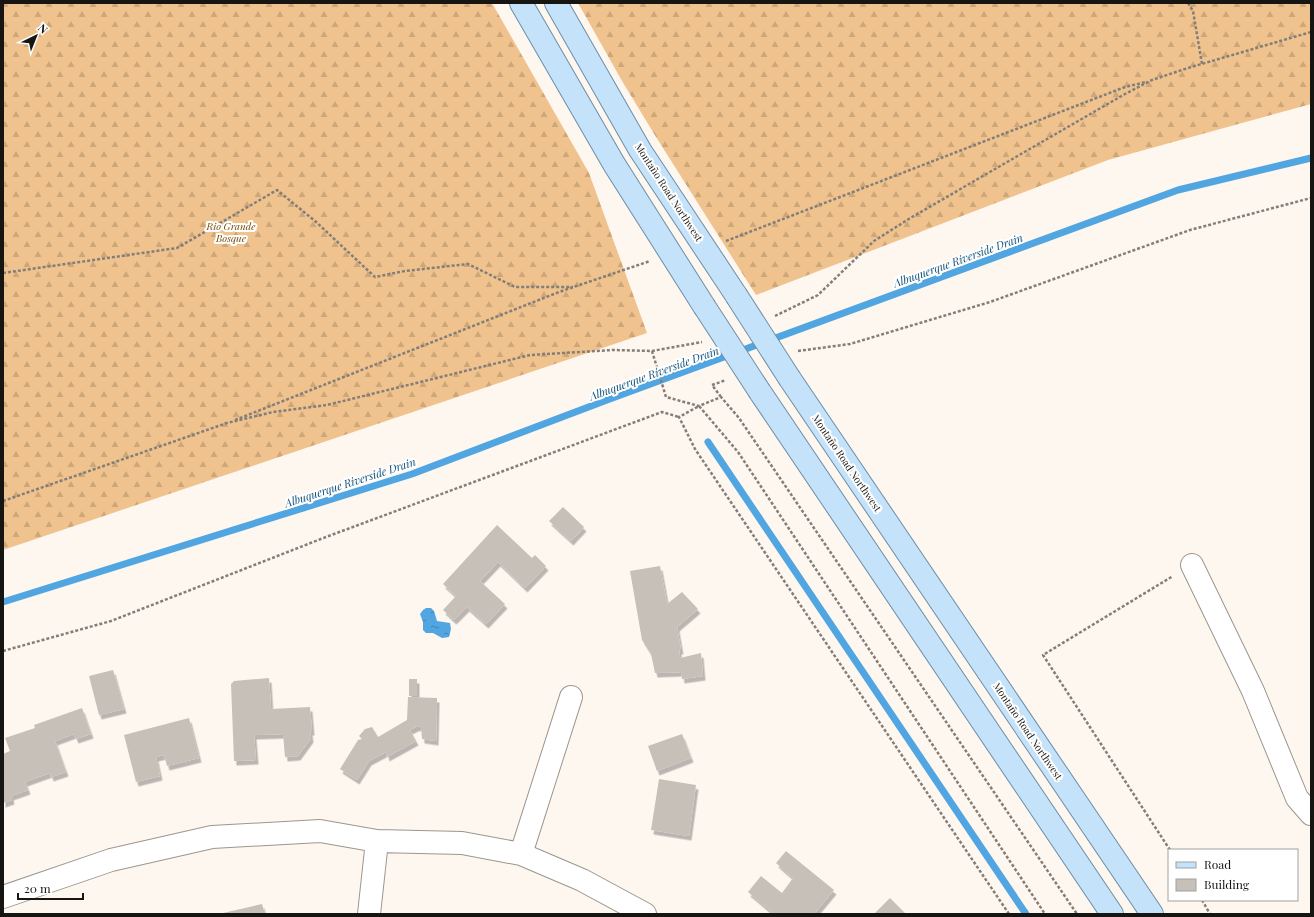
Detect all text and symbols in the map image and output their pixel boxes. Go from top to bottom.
north arrow [16,16,56,56]
text: N [35,20,51,37]
street label: Montaño Road Northwest [632,140,706,244]
park label: Rio Grande Bosque [206,219,256,245]
water label: Albuquerque Riverside Drain [890,230,1025,291]
water label: Albuquerque Riverside Drain [586,343,721,404]
street label: Montaño Road Northwest [809,412,885,515]
water label: Albuquerque Riverside Drain [282,454,417,511]
street label: Montaño Road Northwest [990,680,1066,783]
legend [1168,849,1298,901]
text: Road [1204,856,1231,872]
scale bar [18,875,83,901]
text: Building [1204,876,1250,892]
text: 20 m [24,880,51,896]

